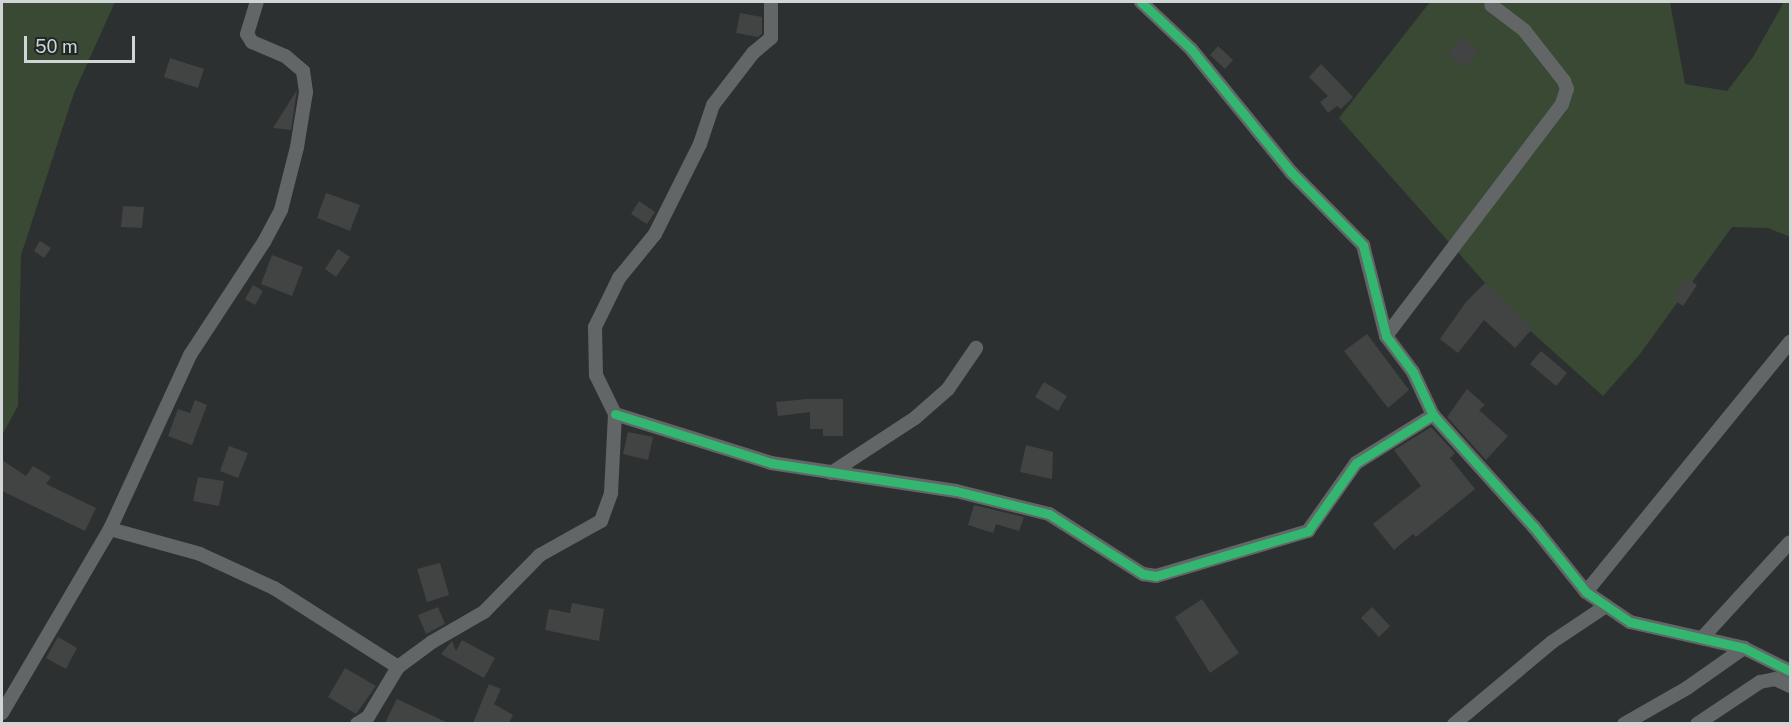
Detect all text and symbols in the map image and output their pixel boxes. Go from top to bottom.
scale bar [27,24,138,62]
text: 50 m [35,36,78,57]

